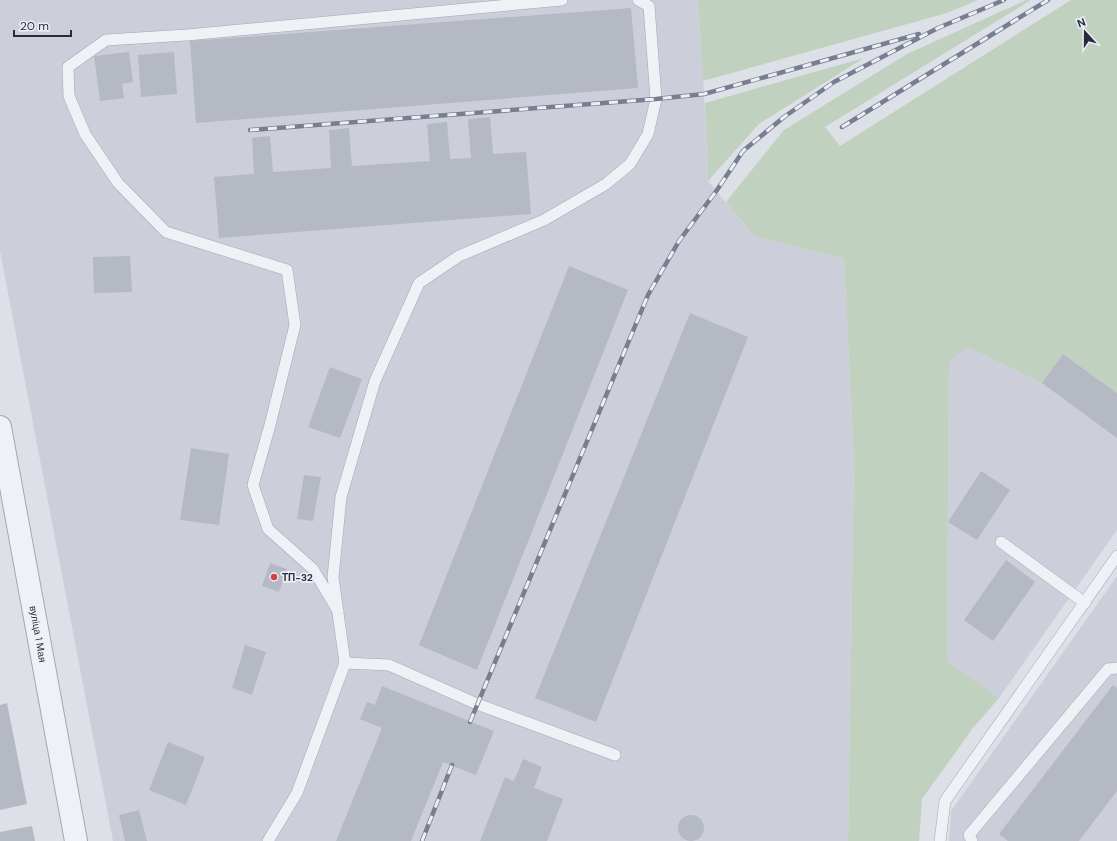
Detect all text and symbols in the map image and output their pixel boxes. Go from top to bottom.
scale bar [14,12,71,38]
north arrow [1065,12,1105,52]
text: N [1075,15,1088,31]
text: 20 m [20,18,49,34]
place label: ТП-32 [282,571,313,584]
marker: ТП-32 [269,572,279,582]
street label: вуліца 1 Мая [27,605,49,663]

